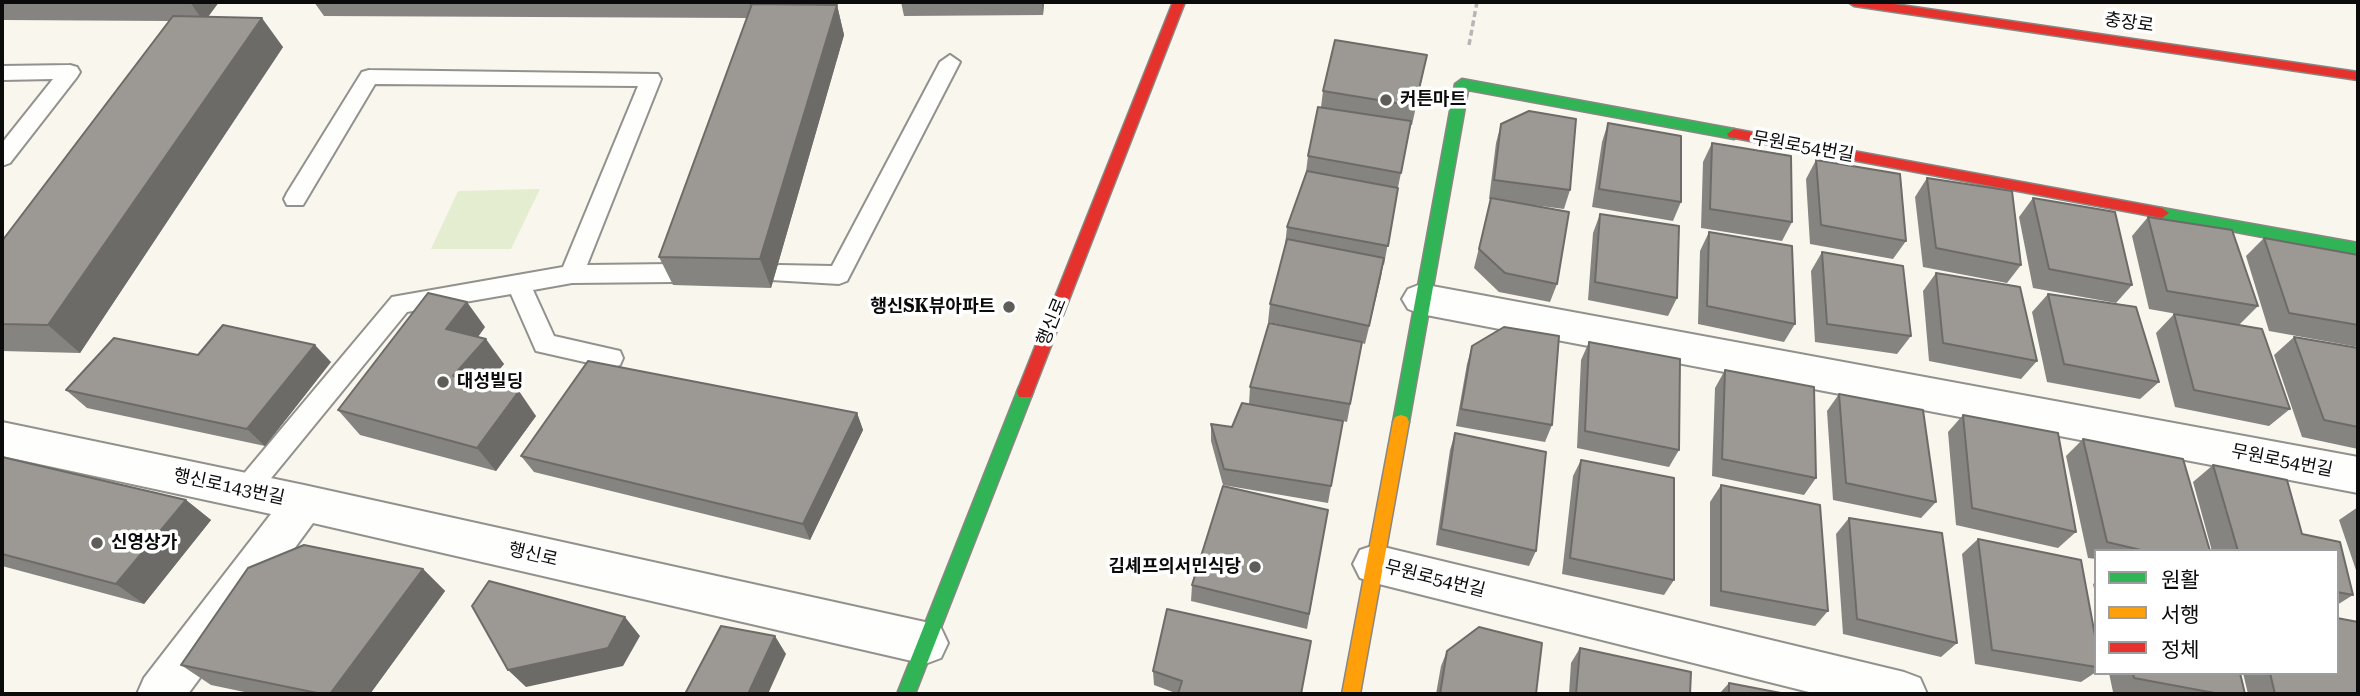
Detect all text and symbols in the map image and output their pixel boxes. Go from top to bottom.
street label: 충장로 [2103,9,2155,37]
place label: 커튼마트 [1400,89,1466,111]
marker: 커튼마트 [1378,92,1394,108]
street label: 무원로54번길 [1750,127,1856,167]
street label: 행신로 [1033,295,1071,349]
place label: 행신SK뷰아파트 [870,296,995,318]
marker: 행신SK뷰아파트 [1001,299,1017,315]
place label: 대성빌딩 [457,371,523,393]
marker: 대성빌딩 [435,374,451,390]
street label: 무원로54번길 [2229,441,2335,481]
street label: 행신로143번길 [171,465,287,509]
place label: 신영상가 [111,532,177,554]
marker: 신영상가 [89,535,105,551]
street label: 행신로 [506,539,560,571]
legend [2094,549,2339,675]
place label: 김셰프의서민식당 [1109,556,1241,578]
street label: 무원로54번길 [1382,556,1488,602]
marker: 김셰프의서민식당 [1247,559,1263,575]
text: 원활 [2161,568,2200,592]
text: 서행 [2161,603,2200,627]
text: 정체 [2161,638,2200,662]

